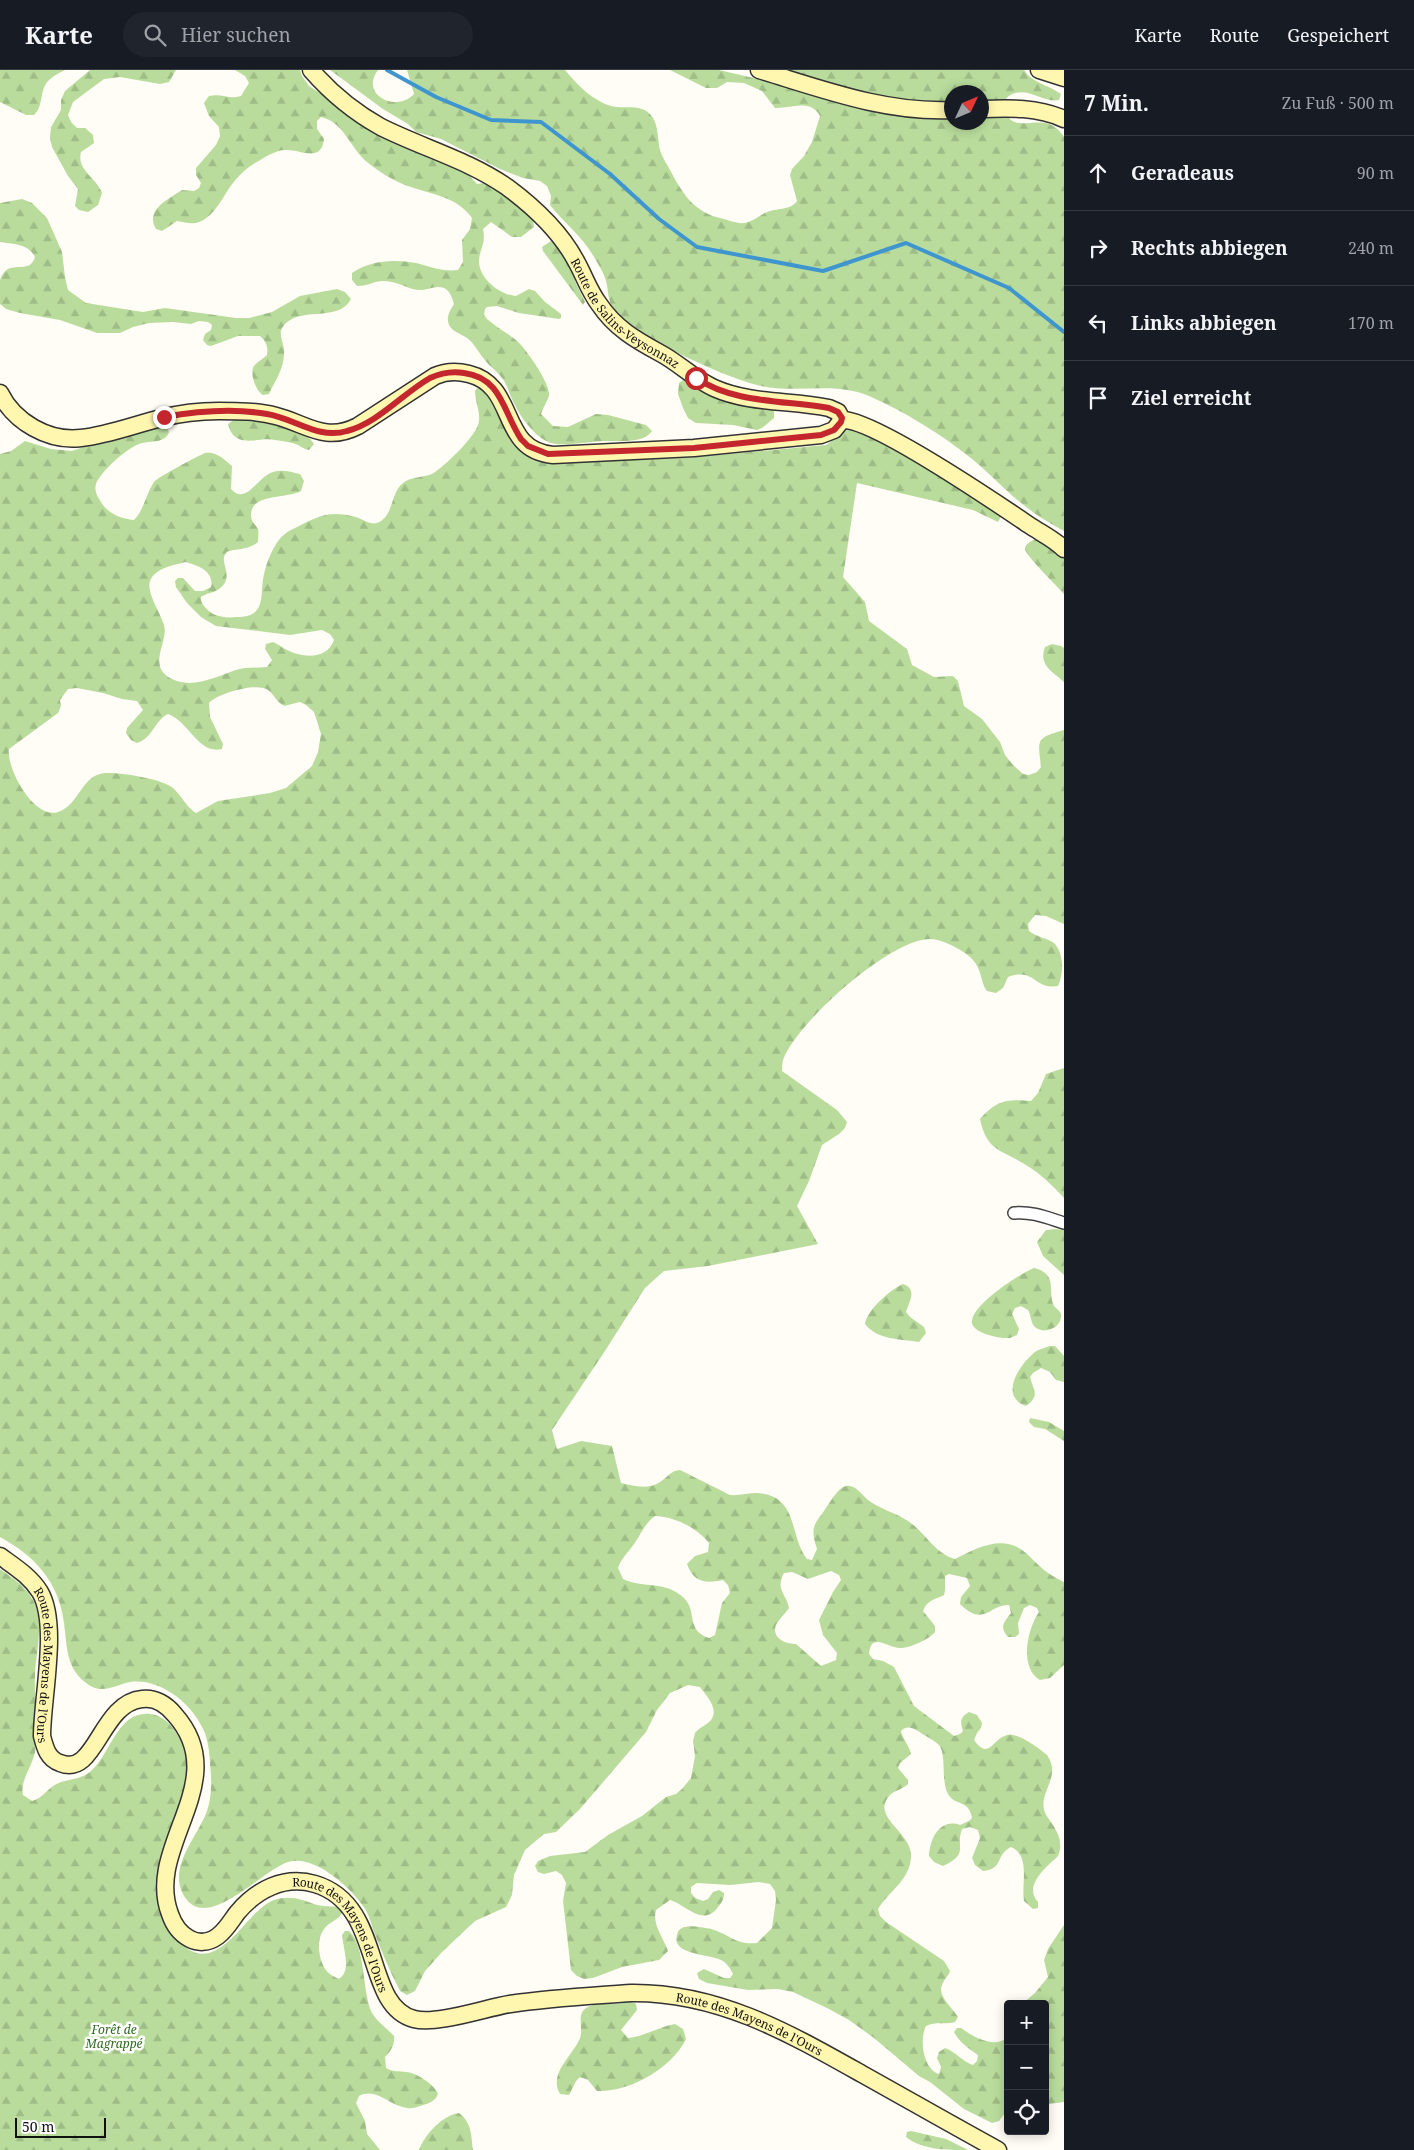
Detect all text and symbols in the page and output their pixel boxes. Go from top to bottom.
search box [123,12,473,57]
text: Karte [25,18,93,51]
icon: search [141,21,169,49]
text: Hier suchen [181,22,291,48]
text: Karte [1134,23,1182,47]
text: Route [1210,23,1259,47]
text: Gespeichert [1287,23,1389,47]
north arrow [944,85,989,130]
text: 7 Min. [1084,89,1149,117]
text: Zu Fuß · 500 m [1282,92,1394,114]
icon: ahead [1084,159,1112,187]
text: Geradeaus [1131,160,1234,186]
text: 90 m [1357,162,1394,184]
icon: right [1084,234,1112,262]
text: Rechts abbiegen [1131,235,1288,261]
text: 240 m [1348,237,1394,259]
street label: Route de Salins-Veysonnaz [567,255,683,372]
icon: left [1084,309,1112,337]
text: Links abbiegen [1131,310,1277,336]
text: 170 m [1348,312,1394,334]
route start [685,367,708,390]
icon: arrive [1084,384,1112,412]
text: Ziel erreicht [1131,385,1252,411]
route end [153,406,176,429]
street label: Route des Mayens de l'Ours [30,1584,57,1745]
street label: Route des Mayens de l'Ours [292,1873,392,1995]
street label: Route des Mayens de l'Ours [675,1988,826,2059]
map controls [1004,2000,1049,2135]
button: + [1004,2000,1049,2045]
park label: Forêt de Magrappé [85,2021,144,2052]
button: − [1004,2045,1049,2090]
button: locate [1004,2090,1049,2135]
scale bar [15,2115,106,2138]
text: 50 m [22,2117,55,2136]

